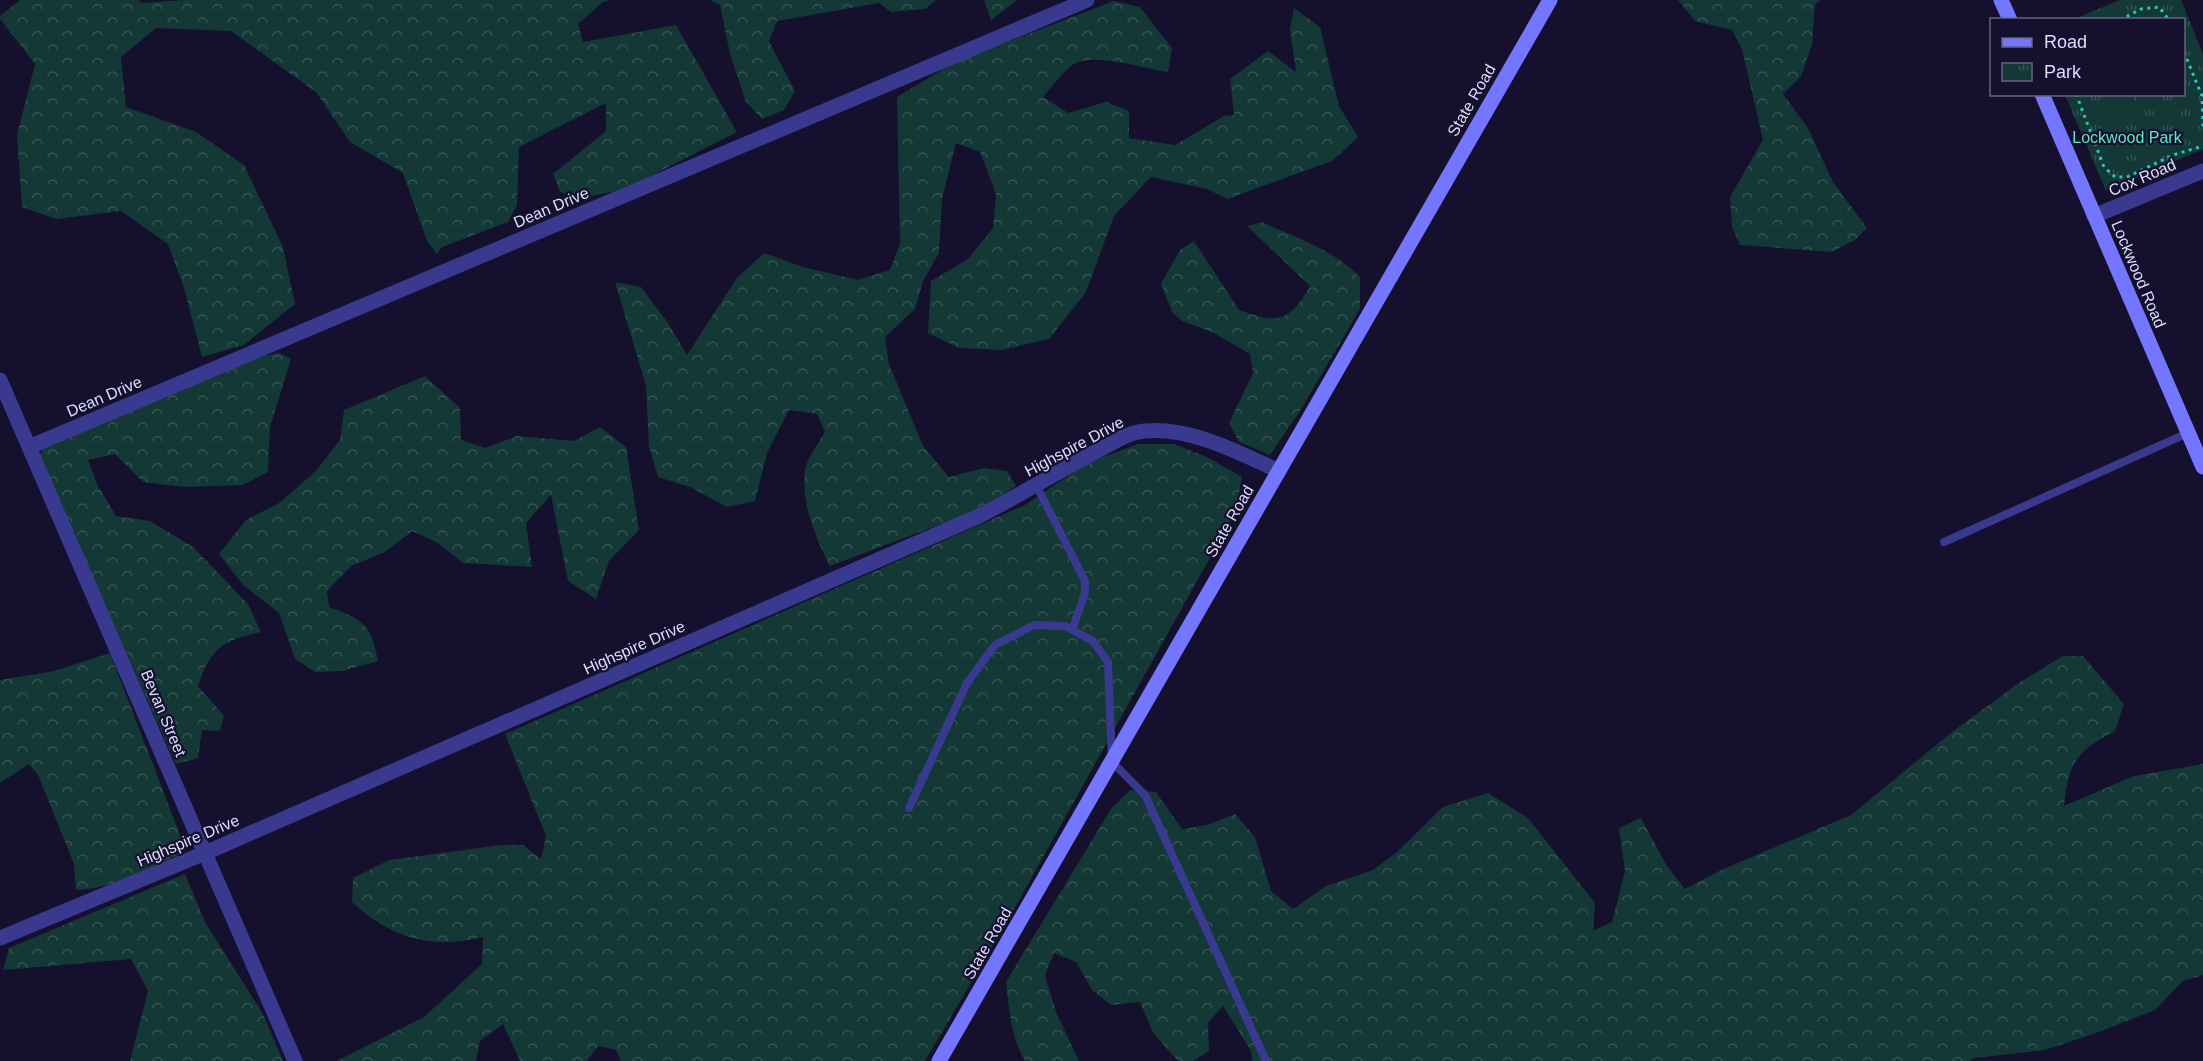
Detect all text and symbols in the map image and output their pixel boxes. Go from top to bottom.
legend [1990,18,2185,96]
text: Road [2044,32,2087,52]
street label: State Road [1444,61,1499,139]
text: Park [2044,62,2082,82]
park label: Lockwood Park [2072,129,2183,146]
street label: Cox Road [2106,156,2178,199]
street label: Dean Drive [511,184,591,231]
street label: Lockwood Road [2108,218,2169,330]
street label: Dean Drive [64,373,144,420]
street label: Highspire Drive [1022,413,1127,480]
street label: State Road [1202,482,1257,560]
street label: Highspire Drive [581,617,688,677]
street label: Bevan Street [138,667,190,760]
street label: Highspire Drive [135,811,242,870]
street label: State Road [960,904,1015,982]

